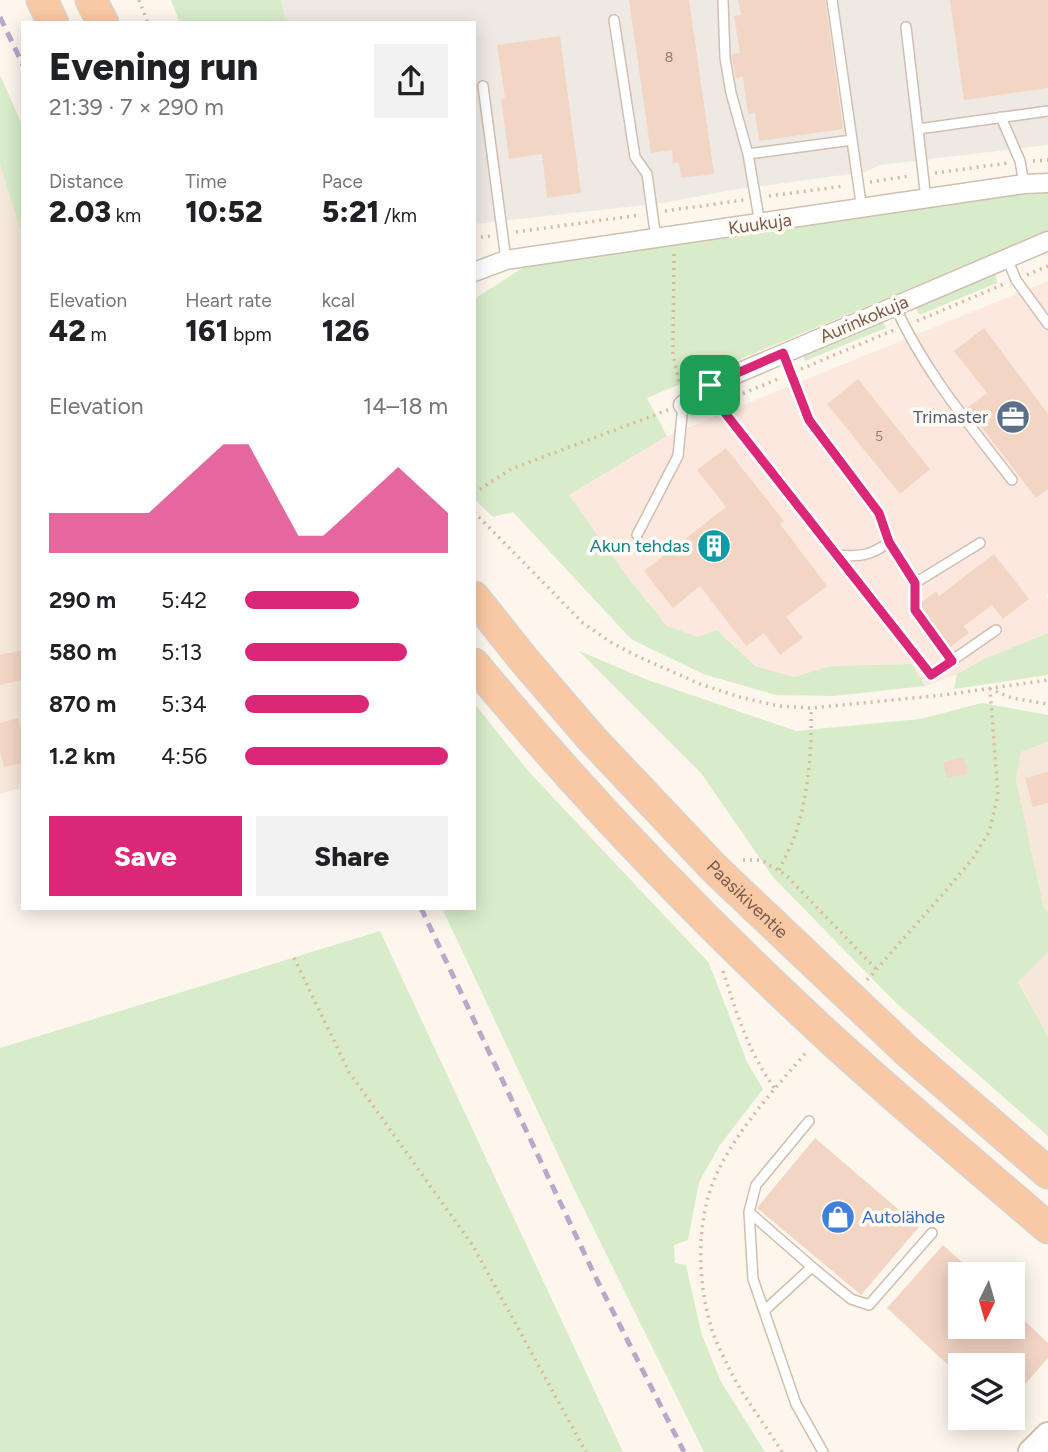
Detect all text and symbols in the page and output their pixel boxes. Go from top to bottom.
text: Evening run [49,44,258,90]
button: share [374,44,448,118]
house number: 8 [665,49,673,66]
text: 21:39 · 7 × 290 m [49,93,224,121]
text: Distance [49,170,123,193]
text: Time [185,170,227,193]
text: Pace [322,170,363,193]
text: 2.03 [49,193,111,230]
text: 10:52 [185,193,263,230]
text: 5:21 [322,193,379,230]
text: km [111,204,141,227]
text: /km [379,204,417,227]
street label: Kuukuja [727,209,793,239]
text: Elevation [49,289,127,312]
text: Heart rate [185,289,272,312]
text: kcal [322,289,355,312]
street label: Aurinkokuja [816,290,912,348]
text: 42 [49,312,86,349]
text: 161 [185,312,228,349]
text: 126 [322,312,370,349]
text: m [86,323,107,346]
text: bpm [228,323,272,346]
pin [680,355,740,415]
icon: arrive [691,366,729,404]
text: Elevation [49,392,144,420]
text: 14–18 m [363,392,448,420]
office icon: Trimaster [994,398,1032,436]
place label: Trimaster [913,406,988,428]
house number: 5 [875,428,883,445]
building icon: Akun tehdas [695,527,733,565]
place label: Akun tehdas [590,535,690,557]
text: 290 m [49,586,116,614]
text: 5:42 [161,586,207,614]
text: 580 m [49,638,117,666]
text: 5:13 [161,638,202,666]
text: 870 m [49,690,116,718]
text: 5:34 [161,690,207,718]
text: 1.2 km [49,742,116,770]
text: 4:56 [161,742,207,770]
button: Save [49,816,242,896]
button: Share [256,816,448,896]
street label: Paasikiventie [702,856,793,943]
shop icon: Autolähde [819,1198,857,1236]
place label: Autolähde [862,1206,945,1228]
north arrow [948,1262,1026,1339]
map controls [948,1262,1025,1430]
button: layers [948,1353,1025,1430]

